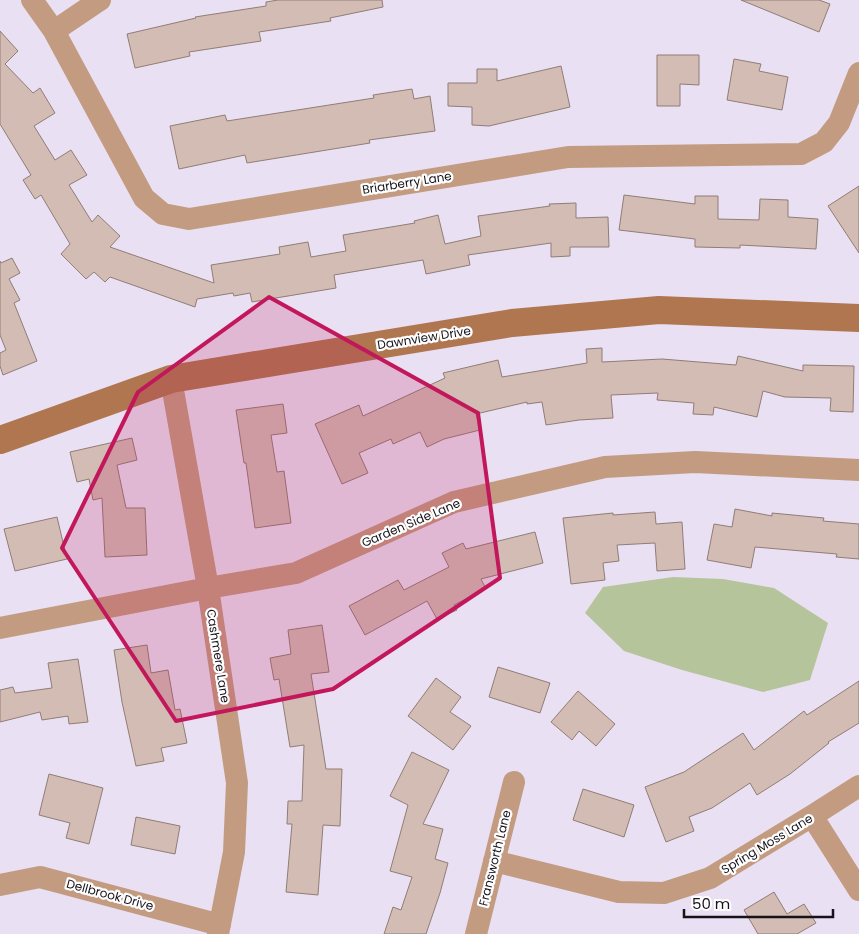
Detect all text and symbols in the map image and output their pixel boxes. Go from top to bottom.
street label: Briarberry Lane [361,167,453,198]
street label: Dawnview Drive [376,322,472,353]
street label: Garden Side Lane [359,494,463,551]
street label: Cashmere Lane [203,608,234,704]
street label: Fransworth Lane [474,808,515,908]
street label: Spring Moss Lane [718,810,816,878]
street label: Dellbrook Drive [65,875,155,914]
scale bar [684,886,833,918]
text: 50 m [692,893,730,914]

